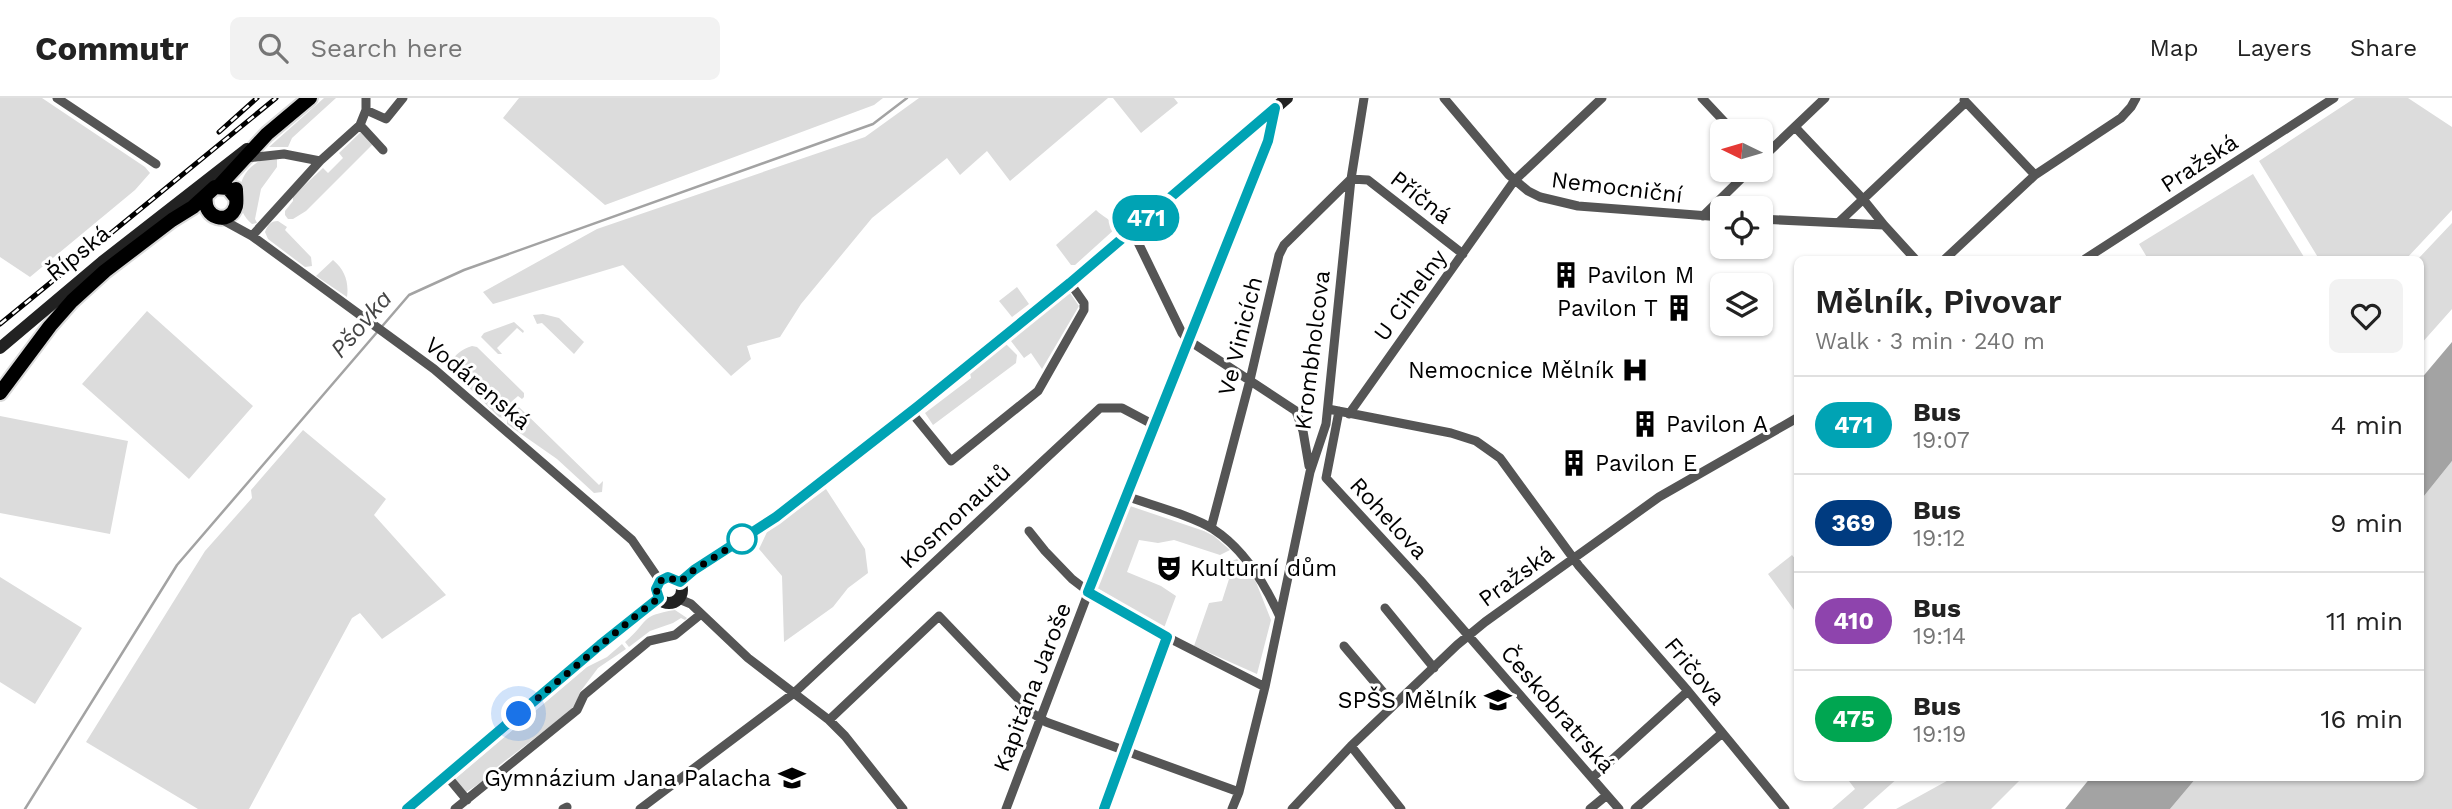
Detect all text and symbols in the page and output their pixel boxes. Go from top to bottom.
search box [230,17,720,80]
text: Commutr [35,29,188,68]
icon: search [254,29,292,67]
text: Search here [310,33,463,63]
text: Map [2150,34,2198,62]
text: Layers [2236,34,2312,62]
text: Share [2350,34,2417,62]
north arrow [1710,119,1773,182]
map controls [1710,119,1773,336]
street label: Pražská [2156,129,2243,198]
street label: Příčná [1385,165,1456,229]
street label: Nemocniční [1550,166,1684,209]
line badge: 471 [1106,195,1186,241]
button: locate [1710,196,1773,259]
text: 471 [1126,204,1166,232]
street label: Řípská [41,220,115,287]
street label: U Cihelny [1368,244,1453,346]
building icon: Pavilon M [1551,260,1581,290]
place label: Pavilon M [1587,262,1694,289]
street label: Krombholcova [1289,269,1336,431]
button: layers [1710,273,1773,336]
street label: Ve Vinicích [1213,274,1268,398]
button: heart [2329,279,2403,353]
text: Mělník, Pivovar [1815,282,2062,321]
water label: Pšovka [324,285,398,363]
building icon: Pavilon T [1664,293,1694,323]
place label: Pavilon T [1557,295,1658,322]
text: Walk · 3 min · 240 m [1815,328,2045,355]
street label: Vodárenská [419,331,536,435]
hospital icon: Nemocnice Mělník [1620,355,1650,385]
place label: Nemocnice Mělník [1408,357,1614,384]
text: Bus [1913,397,1961,427]
building icon: Pavilon A [1630,409,1660,439]
text: 4 min [2330,410,2403,440]
place label: Pavilon A [1666,411,1768,438]
text: 471 [1834,411,1873,439]
text: 19:07 [1913,427,1970,454]
building icon: Pavilon E [1559,448,1589,478]
place label: Pavilon E [1595,450,1697,477]
street label: Kosmonautů [895,458,1016,574]
street label: Rohelova [1344,472,1433,565]
text: Bus [1913,495,1961,525]
text: 9 min [2330,508,2403,538]
text: 369 [1832,509,1875,537]
unlabelled marker [727,524,757,554]
text: 19:12 [1913,525,1965,552]
street label: Pražská [1473,540,1559,613]
theatre icon: Kulturní dům [1154,553,1184,583]
place label: Kulturní dům [1190,555,1337,582]
text: Bus [1913,593,1961,623]
street label: Kapitána Jaroše [988,599,1077,775]
text: 11 min [2326,606,2403,636]
text: 410 [1833,607,1874,635]
text: 19:14 [1913,623,1966,650]
street label: Fričova [1659,632,1731,711]
street label: Českobratrská [1495,639,1621,779]
school or university icon: SPŠS Mělník [1483,685,1513,715]
place label: SPŠS Mělník [1338,686,1477,714]
text: Bus [1913,691,1961,721]
your location [501,696,536,731]
text: 16 min [2320,704,2403,734]
text: 475 [1832,705,1875,733]
text: 19:19 [1913,721,1966,748]
school or university icon: Gymnázium Jana Palacha [777,763,807,793]
place label: Gymnázium Jana Palacha [484,765,771,792]

